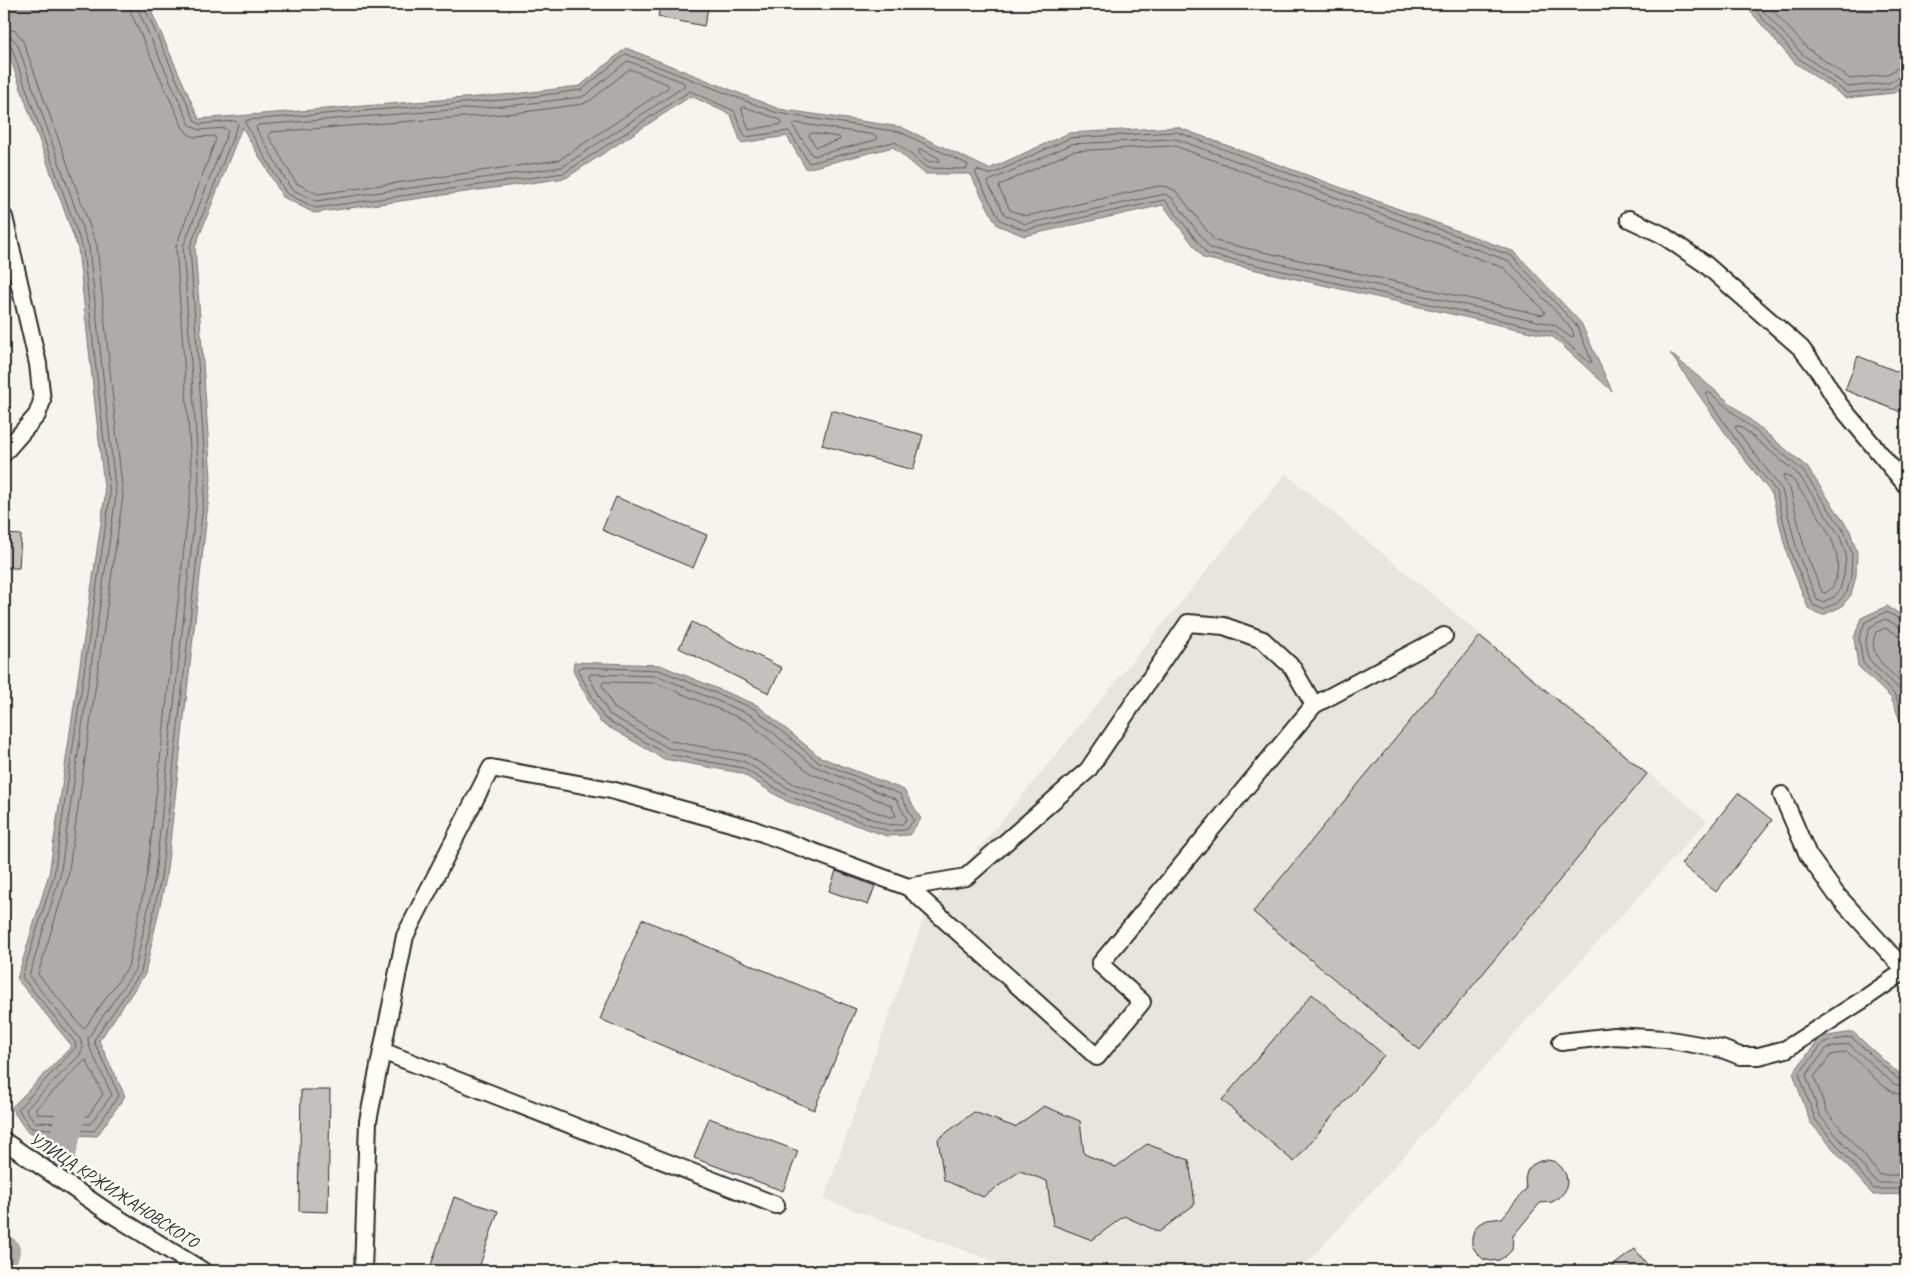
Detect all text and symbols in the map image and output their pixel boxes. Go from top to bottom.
street label: УЛИЦА КРЖИЖАНОВСКОГО [25,1127,204,1254]

